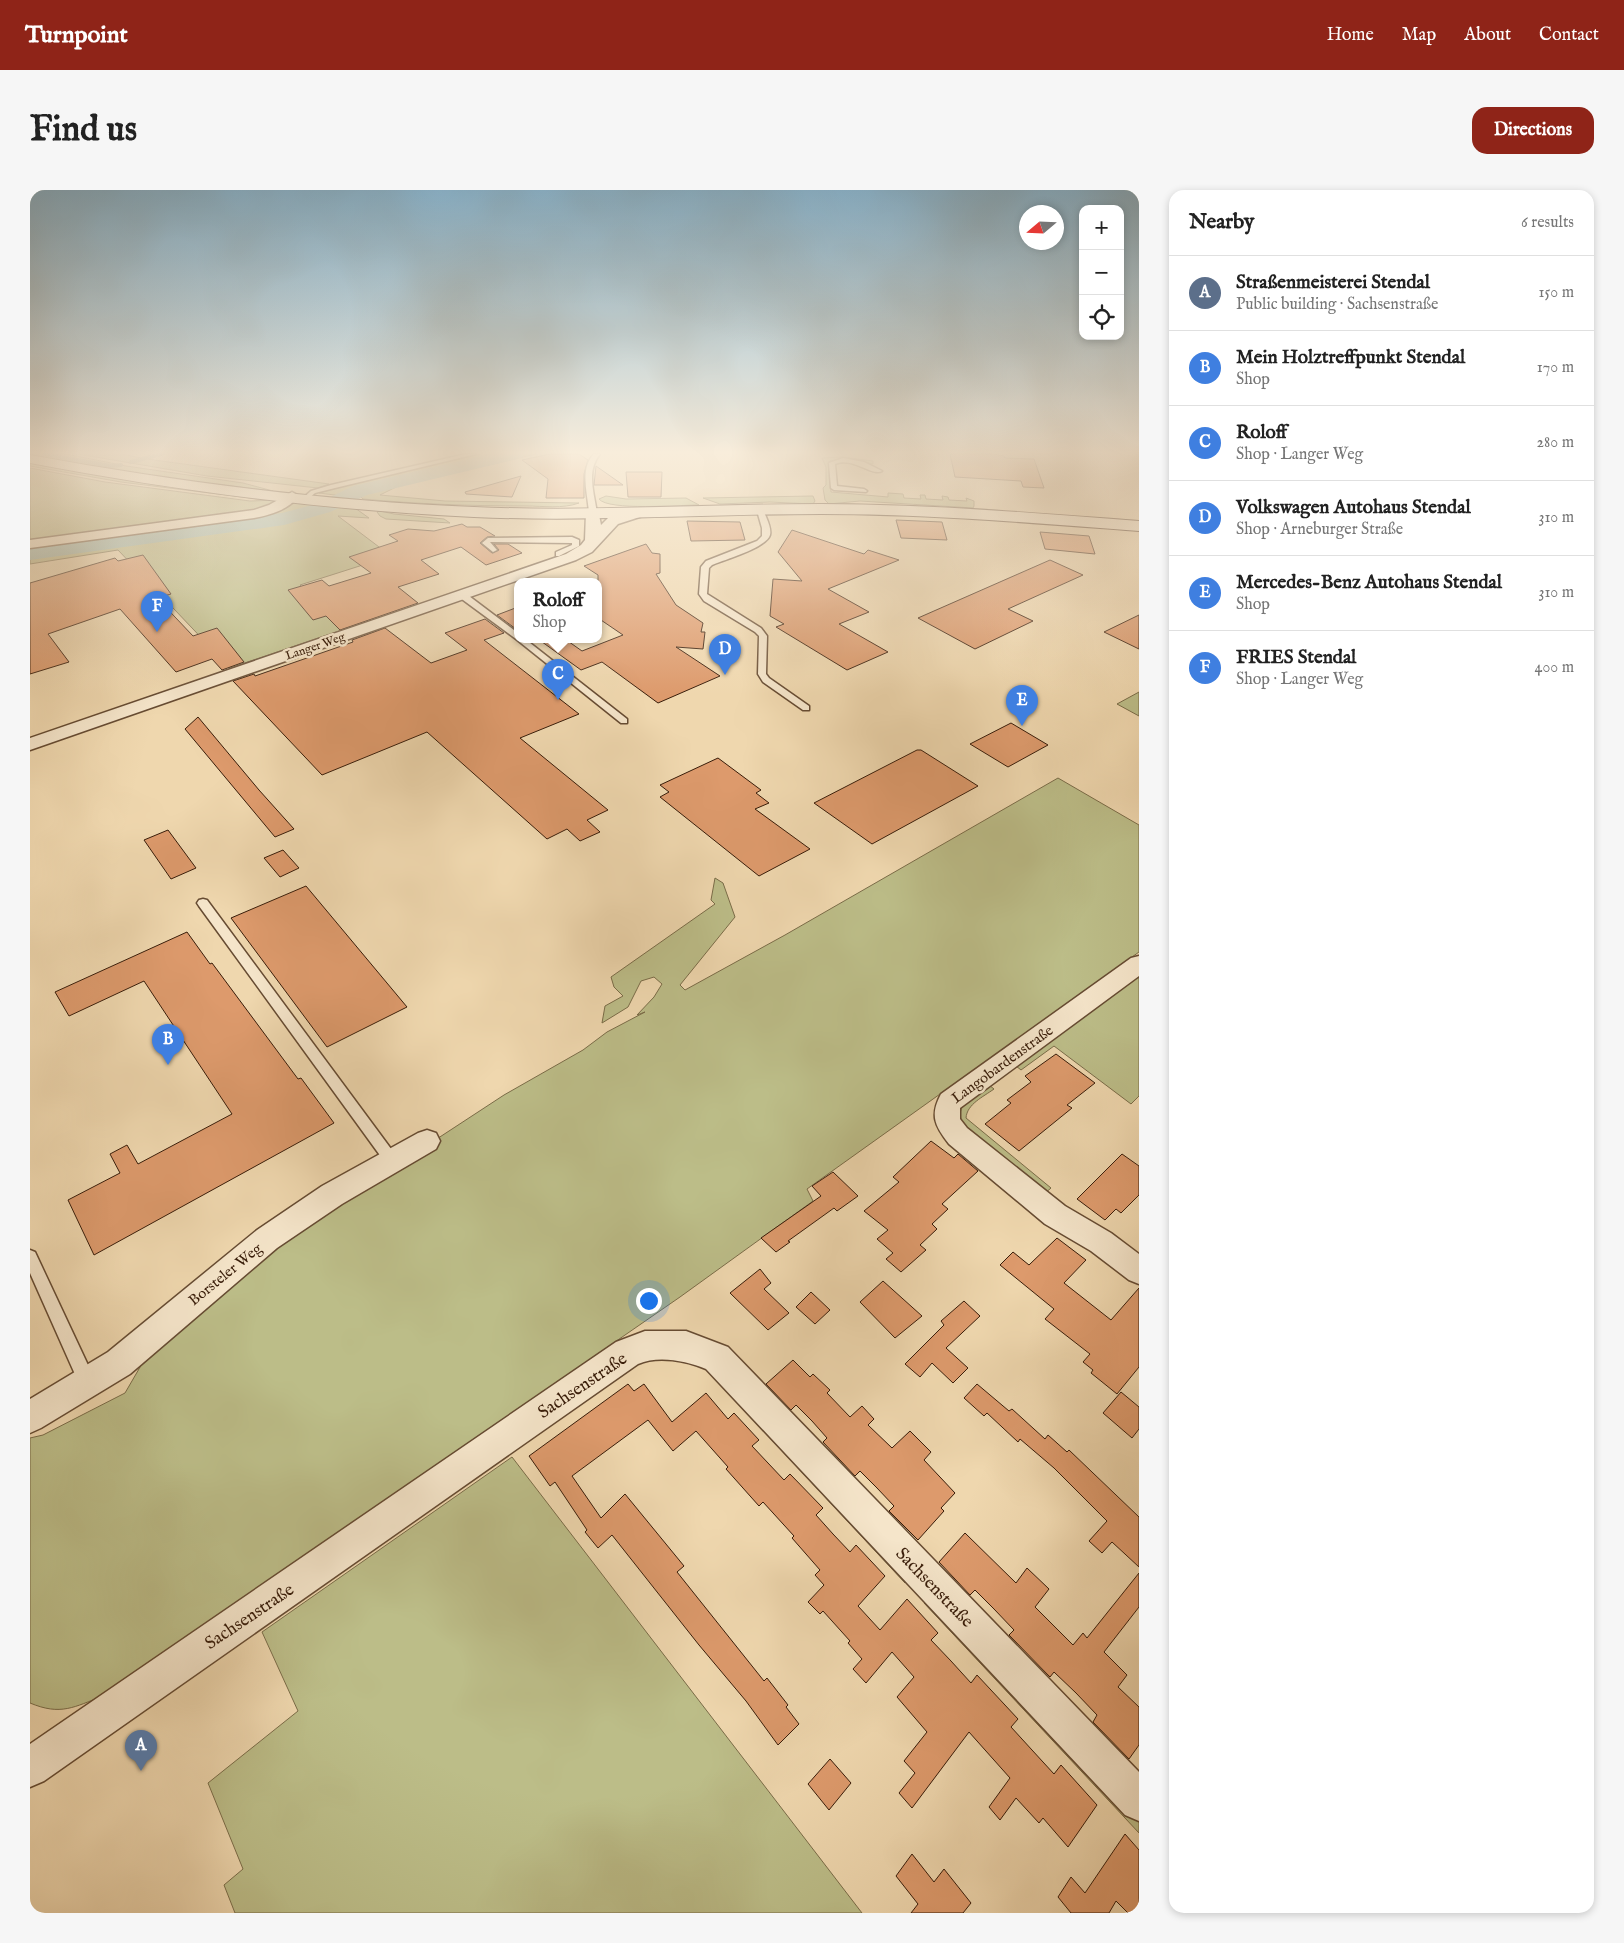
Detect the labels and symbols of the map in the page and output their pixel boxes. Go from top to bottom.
north arrow [1019,205,1064,250]
pin: F [141,591,173,632]
street label: Langer Weg [283,629,347,664]
pin: D [709,634,741,675]
pin: C [542,659,574,700]
pin: E [1006,685,1038,726]
street label: Langobardenstraße [948,1021,1057,1108]
pin: B [152,1024,184,1065]
street label: Borsteler Weg [185,1238,267,1310]
your location [636,1288,662,1314]
street label: Sachsenstraße [534,1348,632,1425]
street label: Sachsenstraße [890,1543,978,1633]
street label: Sachsenstraße [201,1579,299,1656]
pin: A [125,1730,157,1771]

